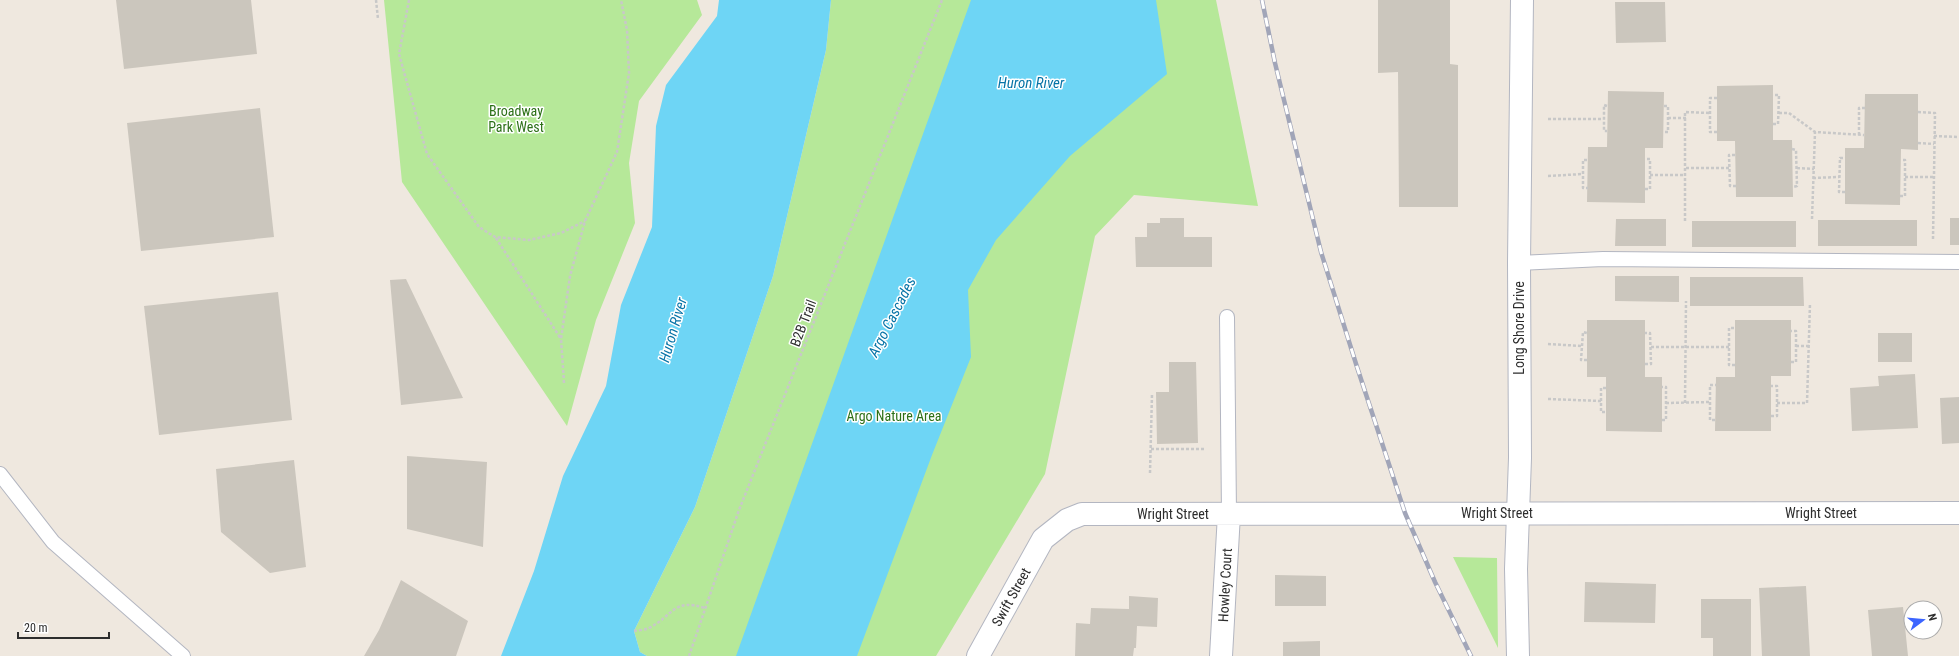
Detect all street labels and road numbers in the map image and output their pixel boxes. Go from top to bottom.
street label: Long Shore Drive [1511,281,1527,375]
street label: B2B Trail [787,297,819,349]
street label: Wright Street [1461,505,1533,521]
street label: Wright Street [1785,505,1857,521]
street label: Wright Street [1137,506,1209,522]
street label: Howley Court [1215,548,1235,622]
street label: Swift Street [988,565,1034,629]

